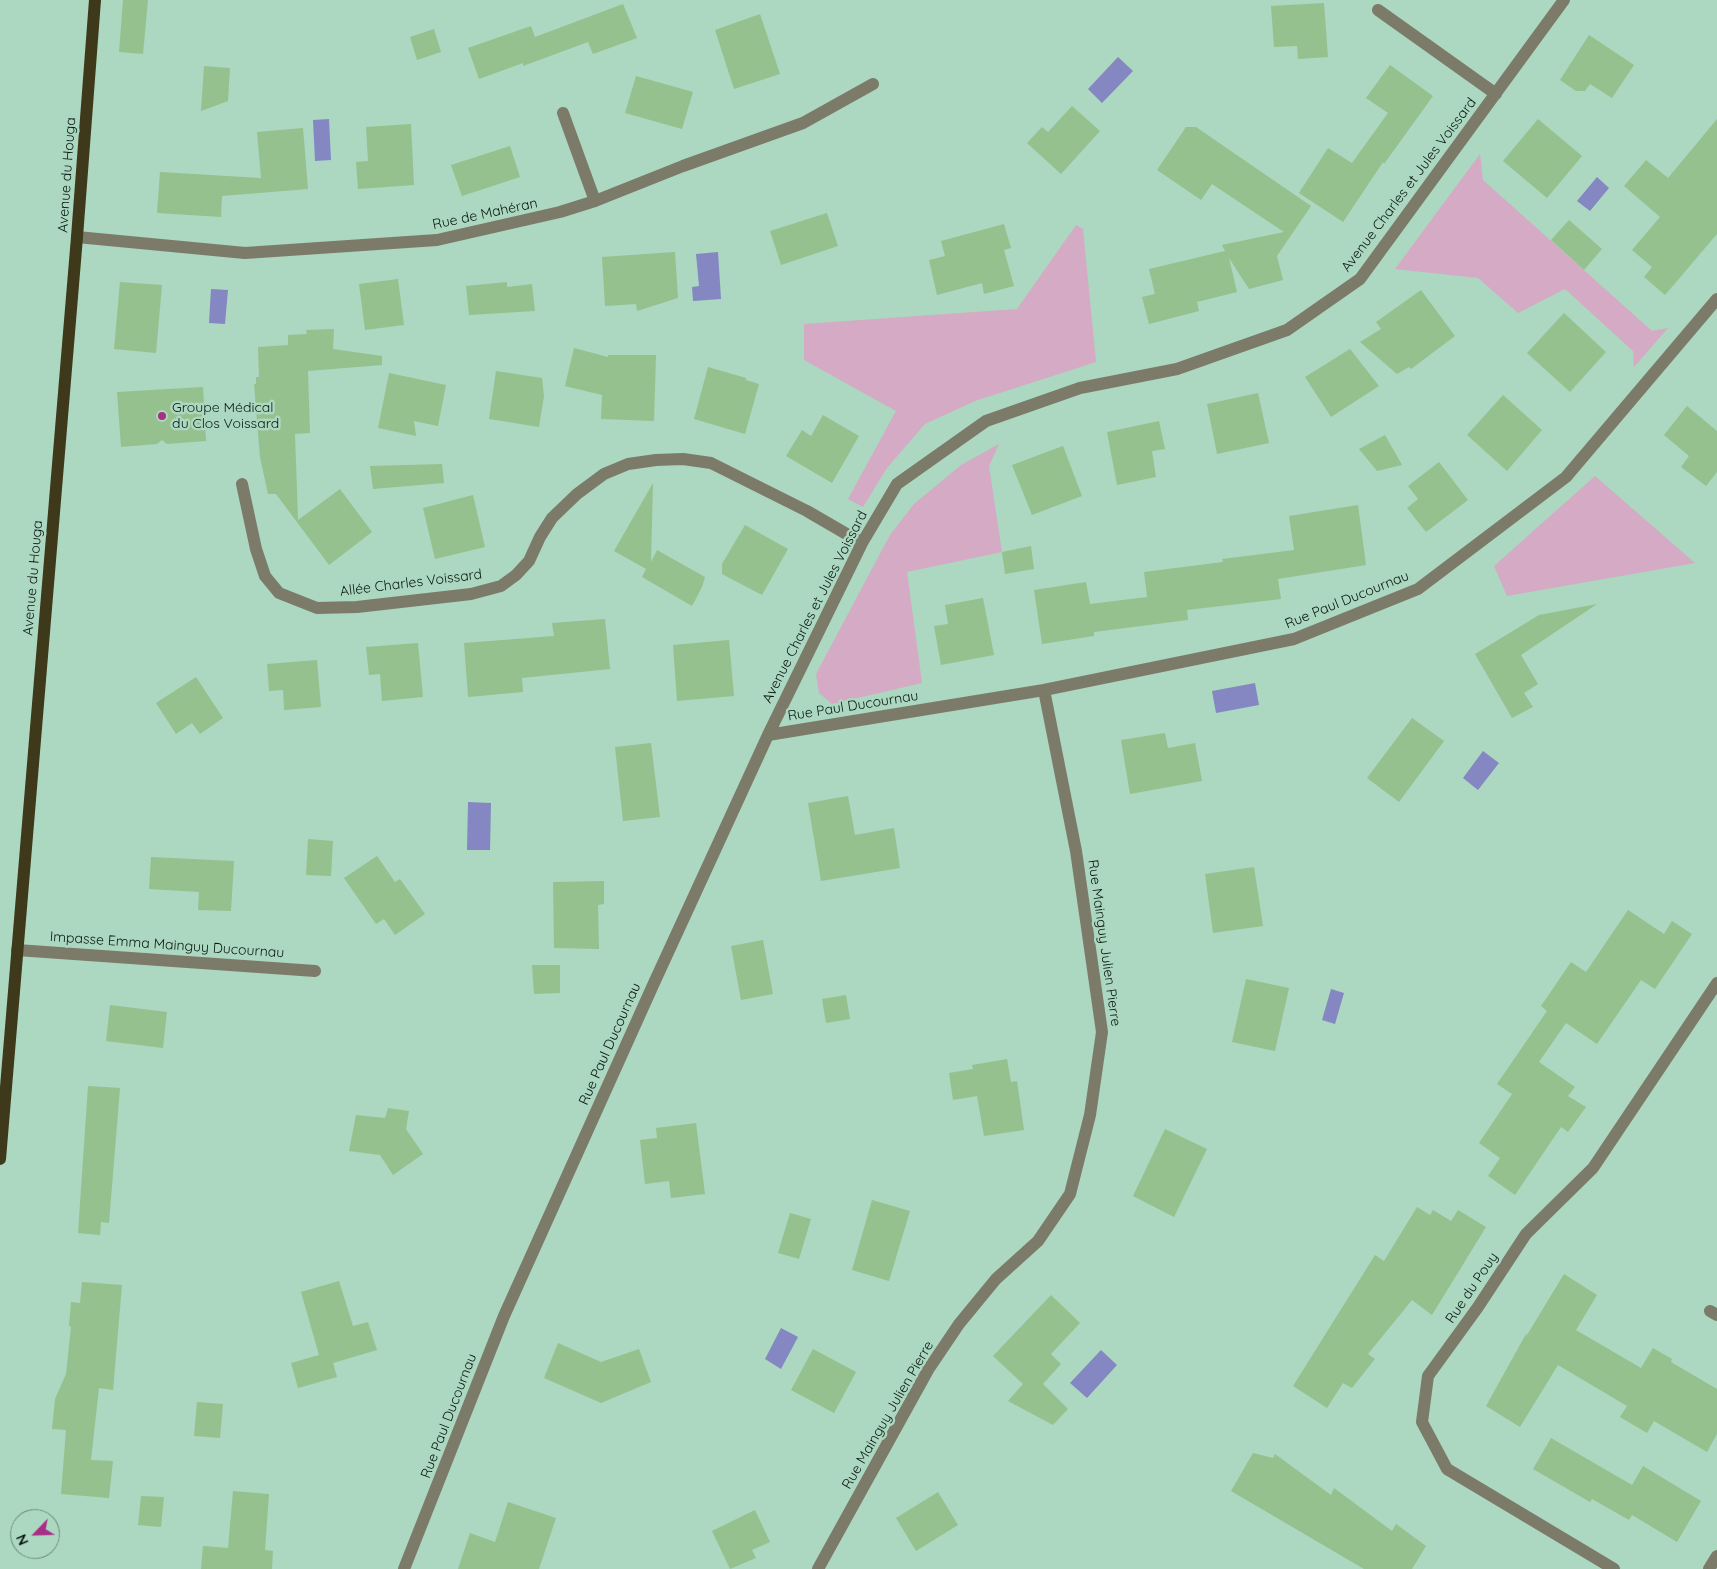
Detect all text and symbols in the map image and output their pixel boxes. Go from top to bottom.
street label: Avenue Charles et Jules Voissard [1338,95,1480,275]
street label: Avenue du Houga [55,117,79,233]
street label: Rue de Mahéran [431,195,539,233]
place label: Groupe Médical du Clos Voissard [172,400,279,432]
marker: Groupe Médical du Clos Voissard [156,410,168,422]
street label: Avenue Charles et Jules Voissard [759,508,871,706]
street label: Avenue du Houga [20,520,46,636]
street label: Allée Charles Voissard [339,566,483,600]
street label: Rue Paul Ducournau [1283,567,1411,633]
street label: Rue Paul Ducournau [786,687,920,725]
street label: Rue Mainguy Julien Pierre [1084,859,1124,1027]
street label: Impasse Emma Mainguy Ducournau [49,928,285,962]
street label: Rue Paul Ducournau [575,980,645,1108]
street label: Rue du Pouy [1442,1249,1502,1327]
street label: Rue Mainguy Julien Pierre [839,1338,937,1492]
street label: Rue Paul Ducournau [417,1351,481,1481]
north arrow [10,1509,60,1559]
text: N [12,1531,33,1548]

